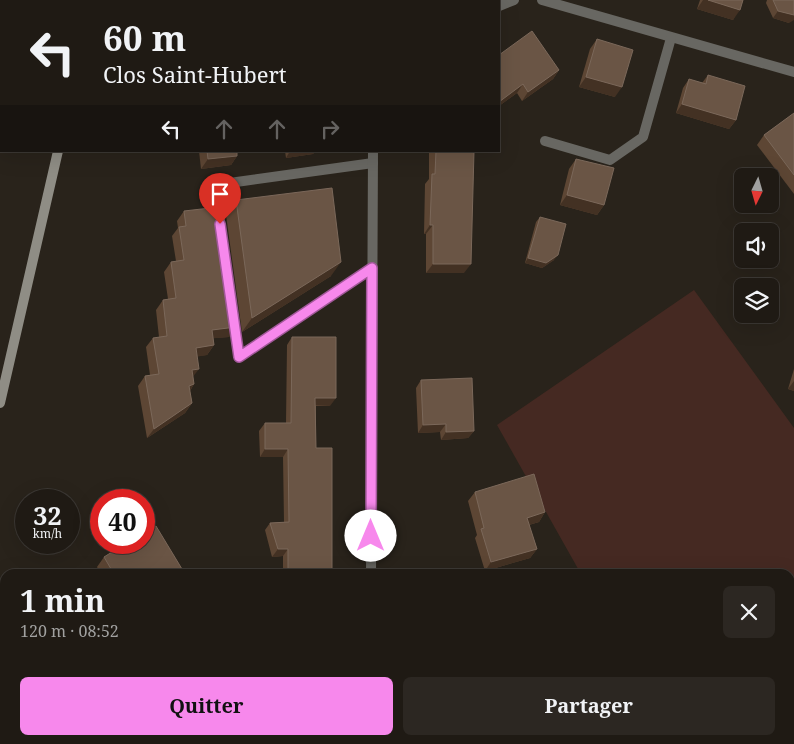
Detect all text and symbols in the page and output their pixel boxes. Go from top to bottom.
text: 60 m [103,14,186,61]
icon: left [20,20,85,85]
text: Clos Saint-Hubert [103,59,287,89]
icon: left [157,115,185,143]
icon: ahead [210,115,238,143]
icon: ahead [263,115,291,143]
icon: right [316,115,344,143]
north arrow [734,168,779,212]
map controls [734,168,779,323]
pin [199,173,241,224]
icon: arrive [206,180,234,208]
button: sound [734,223,779,268]
button: layers [734,278,779,323]
speed limit sign: 40 [90,489,155,554]
text: 32 [33,498,62,532]
position arrow [344,509,396,561]
text: km/h [33,525,62,542]
text: 1 min [20,580,105,621]
button: close [723,586,775,638]
text: 120 m · 08:52 [20,620,119,642]
button: Quitter [20,677,393,735]
button: Partager [403,677,775,735]

